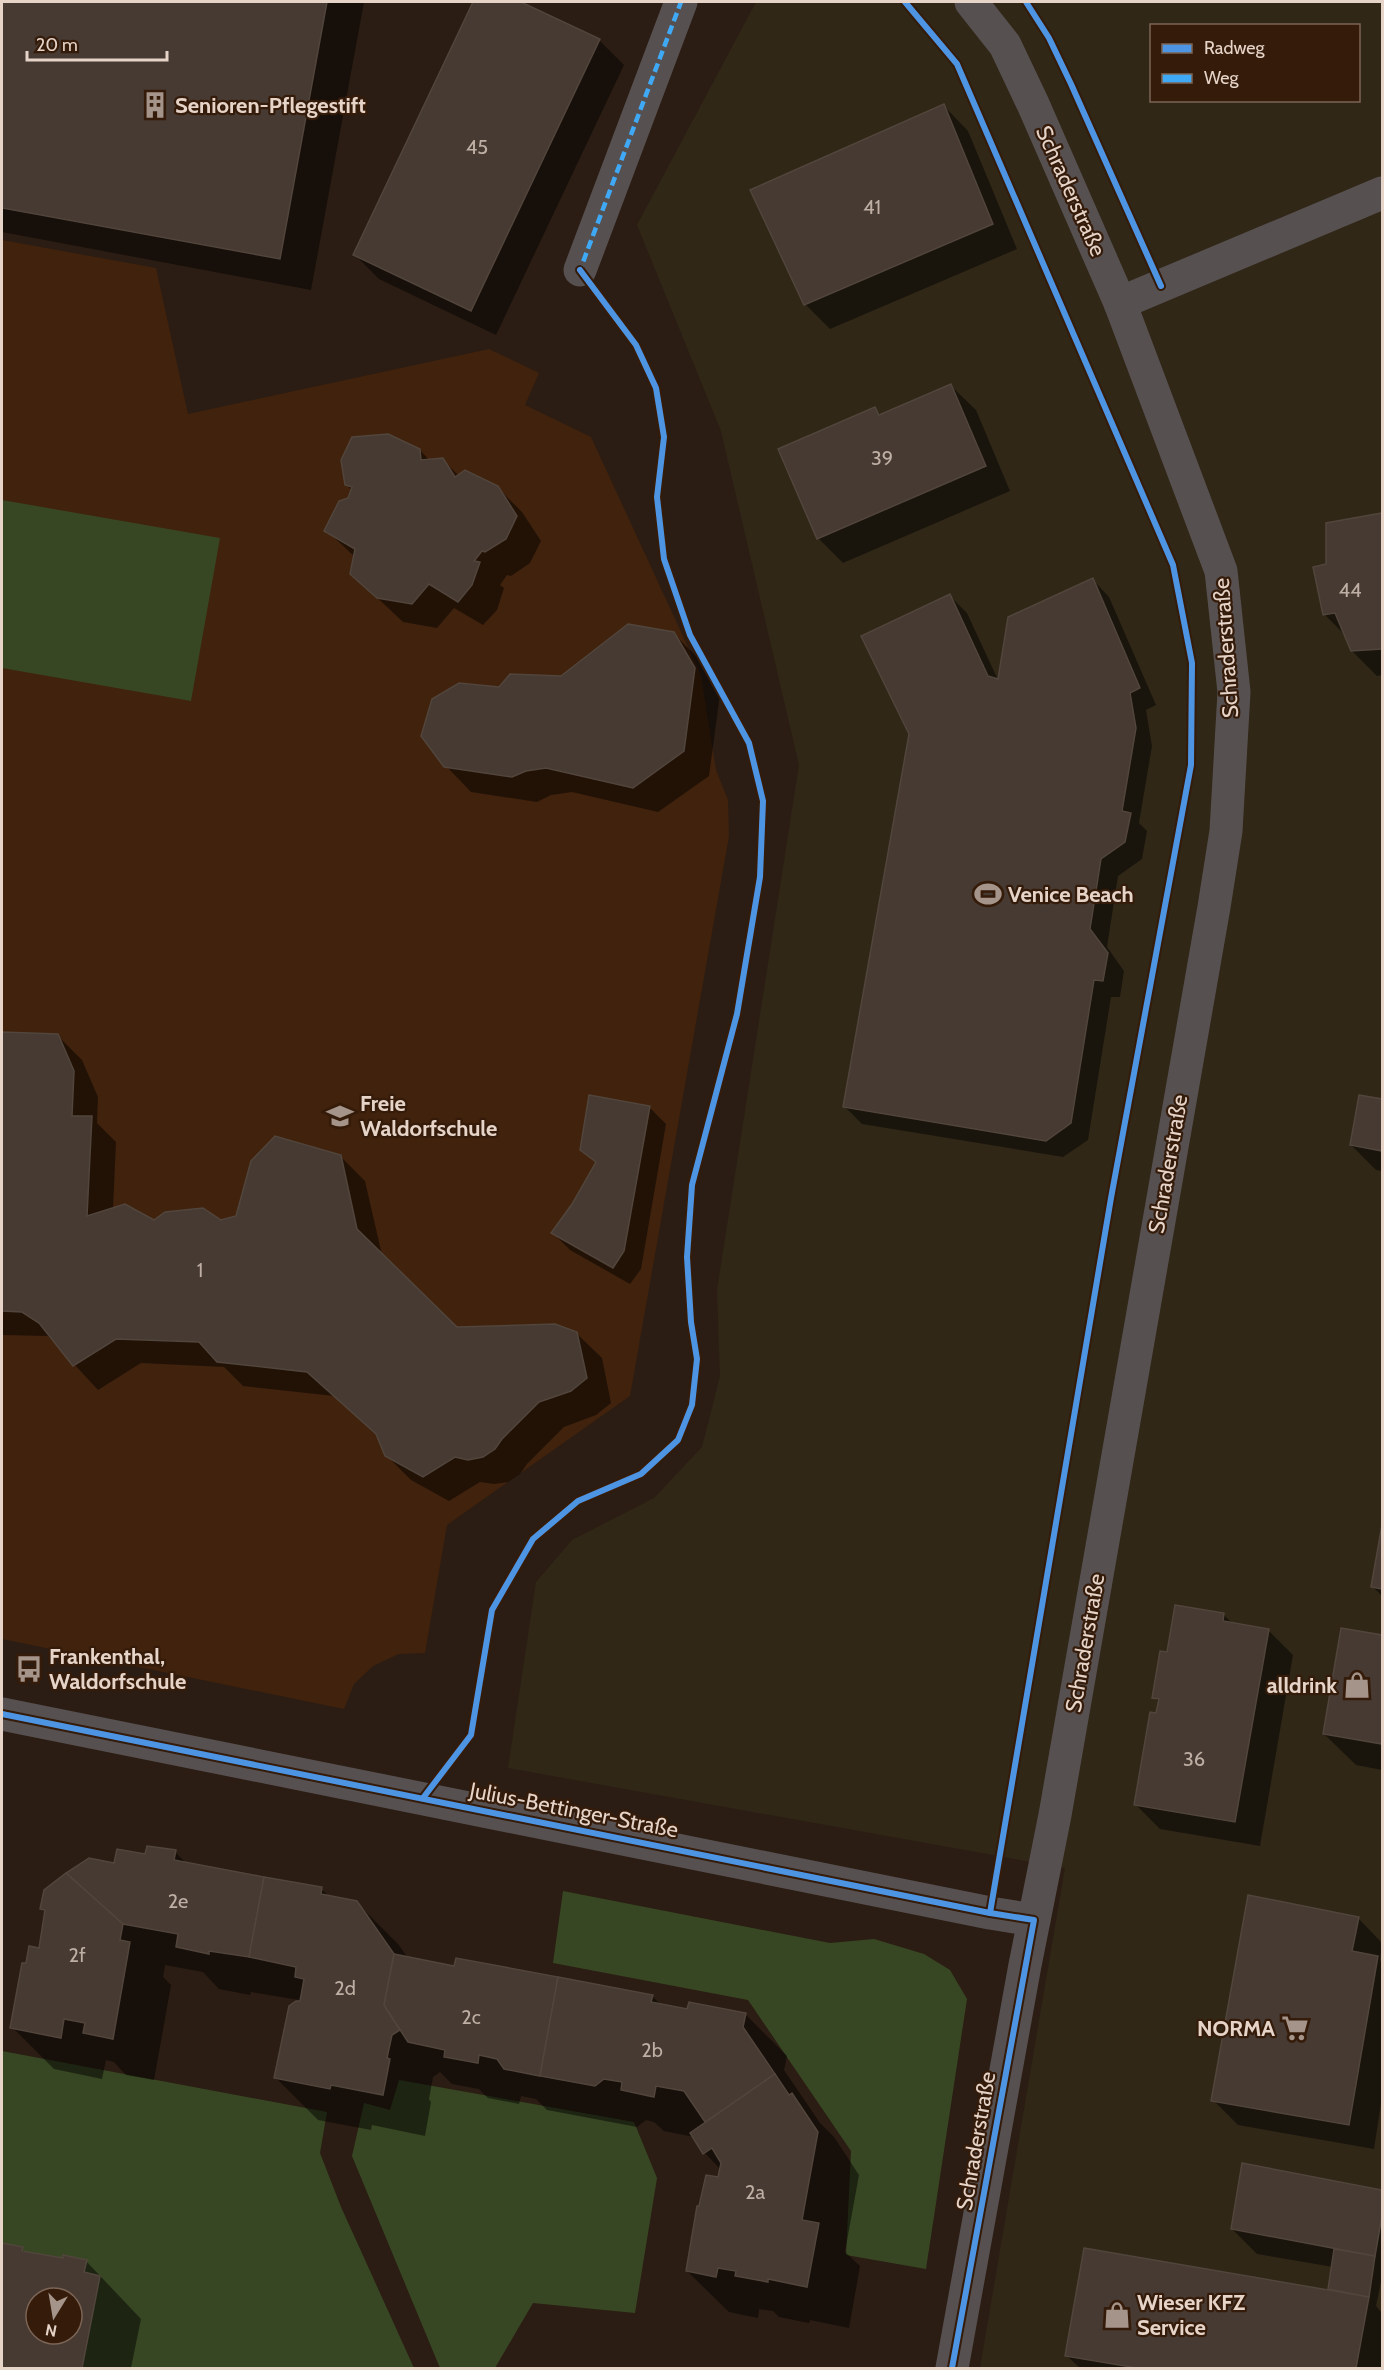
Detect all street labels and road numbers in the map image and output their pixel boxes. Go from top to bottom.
street label: Schraderstraße [1030,121,1112,261]
street label: Schraderstraße [1208,577,1244,719]
street label: Schraderstraße [1143,1093,1193,1235]
street label: Schraderstraße [1060,1572,1110,1714]
street label: Julius-Bettinger-Straße [466,1776,681,1843]
street label: Schraderstraße [951,2070,1001,2212]

